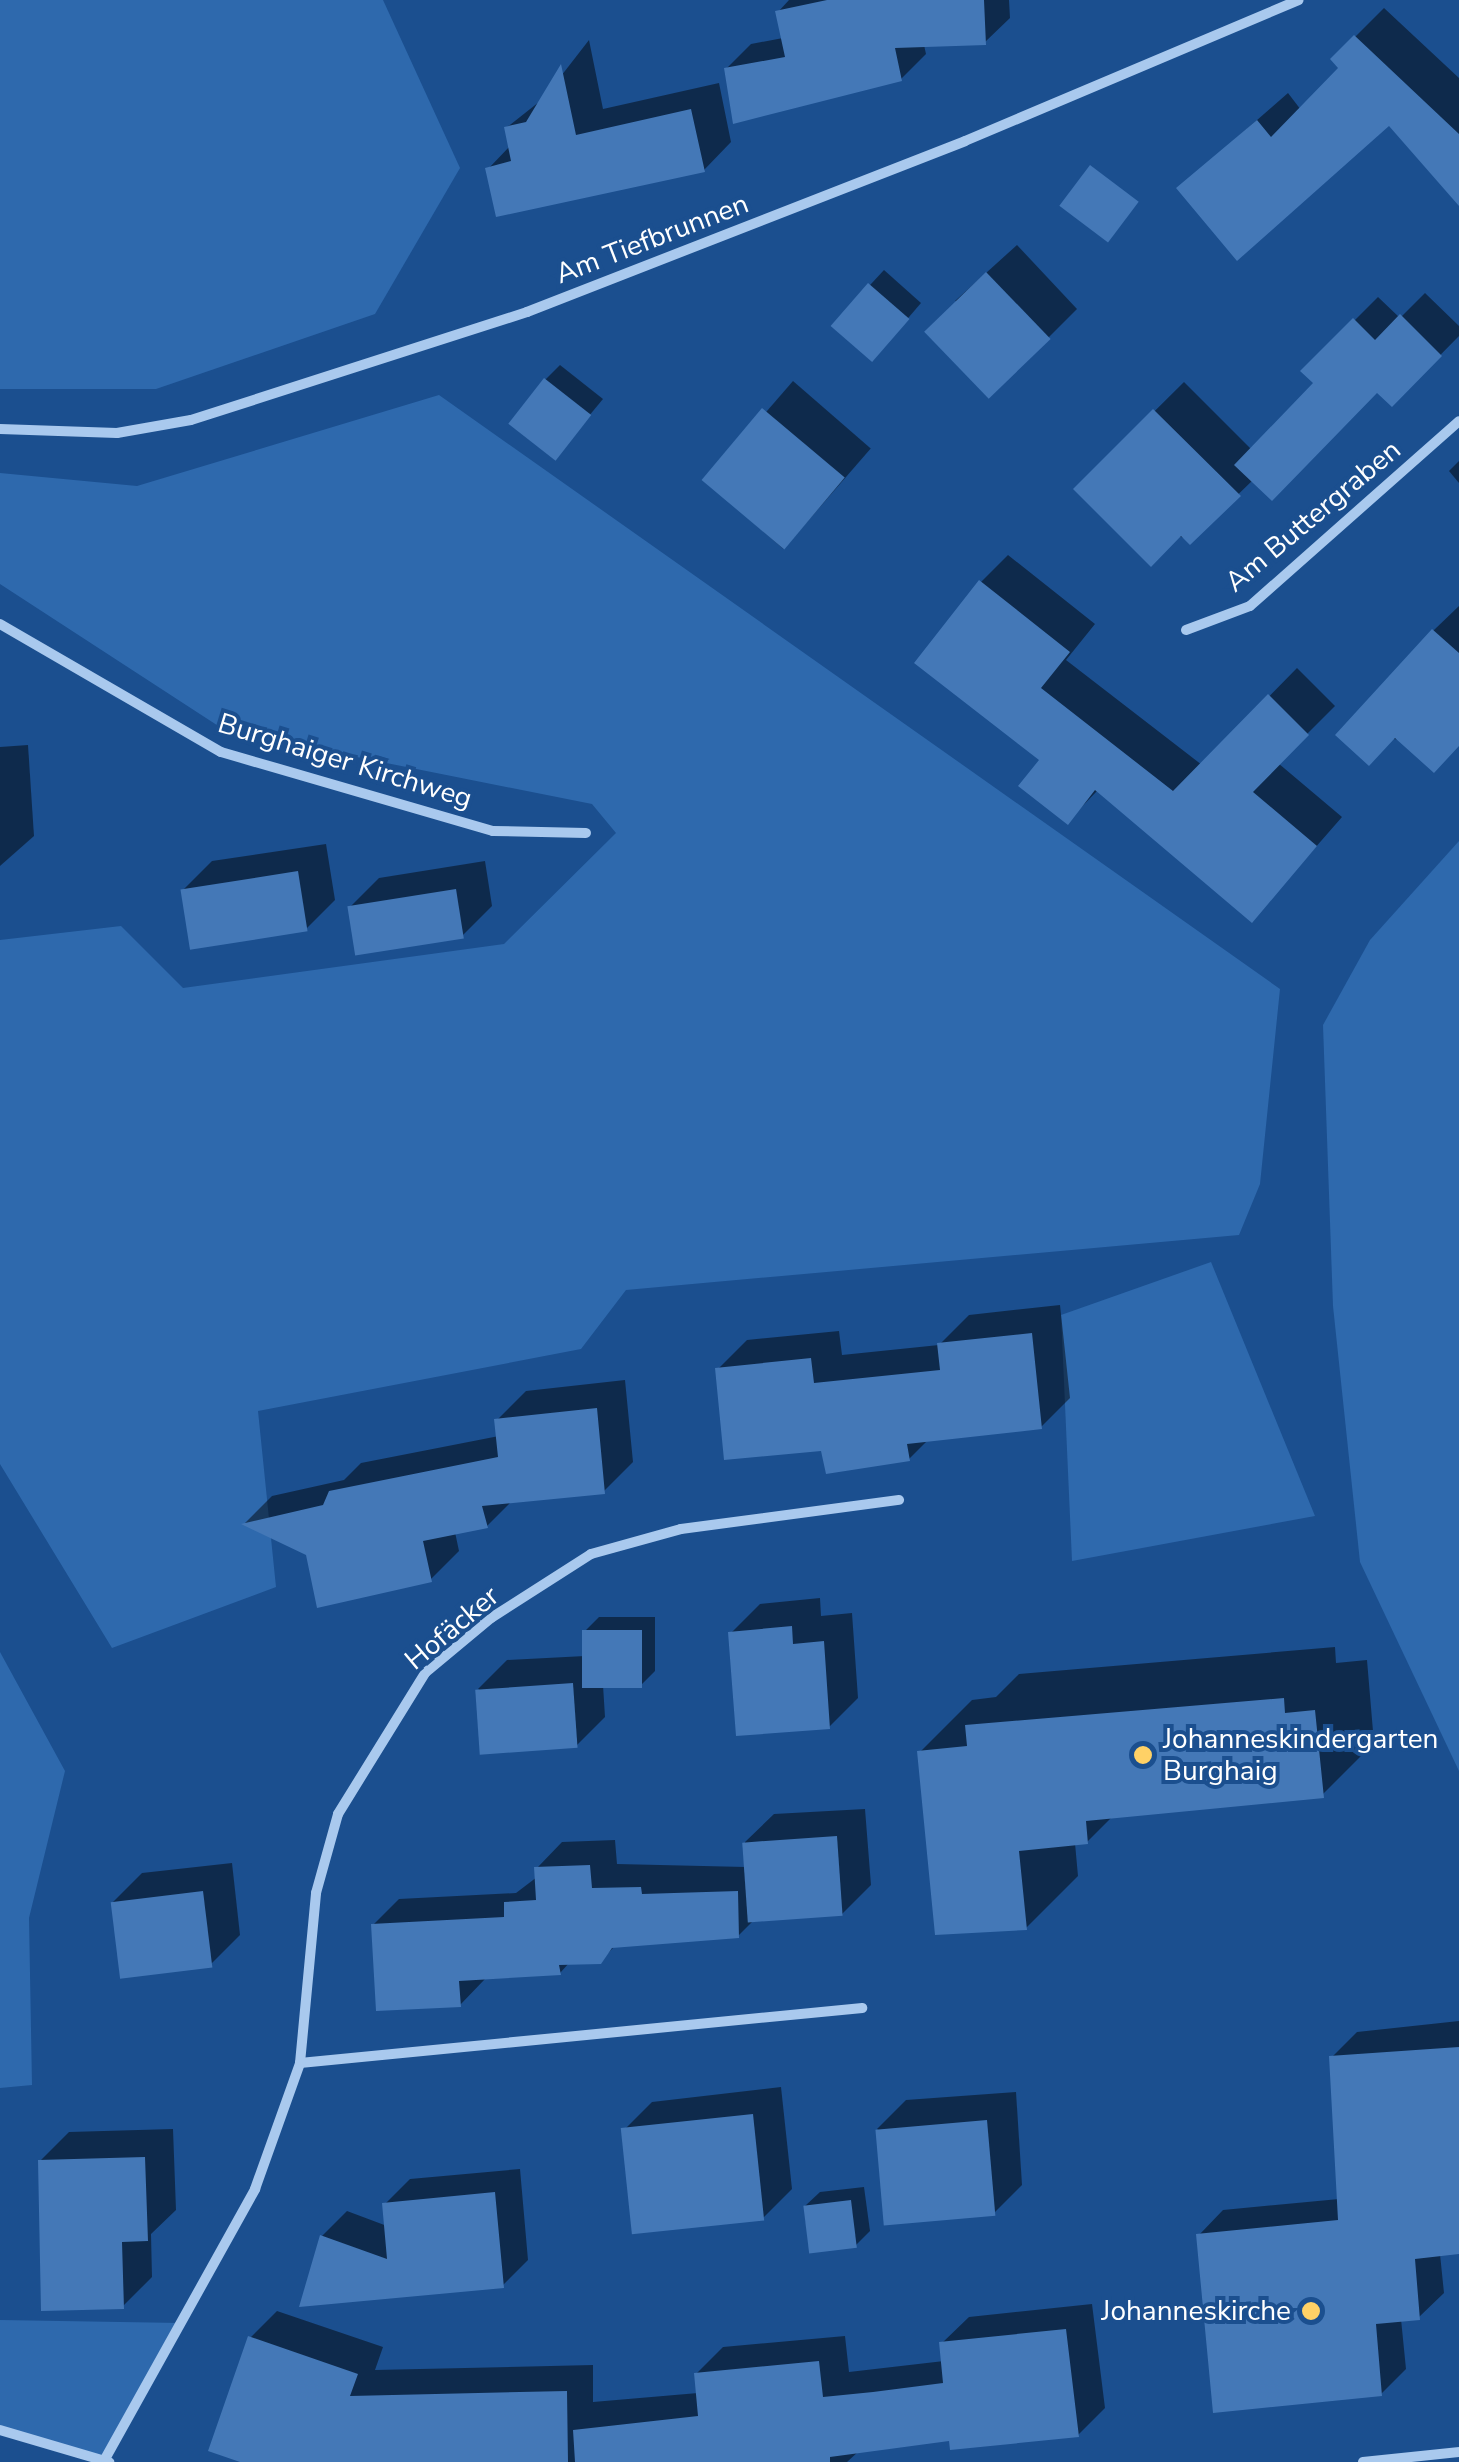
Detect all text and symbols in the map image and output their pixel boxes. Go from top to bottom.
street label: Am Tiefbrunnen [551,187,753,291]
street label: Am Buttergraben [1219,433,1407,599]
street label: Burghaiger Kirchweg [214,706,476,816]
street label: Hofäcker [398,1579,506,1677]
place label: Johanneskindergarten Burghaig [1163,1722,1438,1788]
marker: Johanneskindergarten Burghaig [1132,1744,1154,1766]
place label: Johanneskirche [1101,2294,1291,2328]
marker: Johanneskirche [1300,2300,1322,2322]

